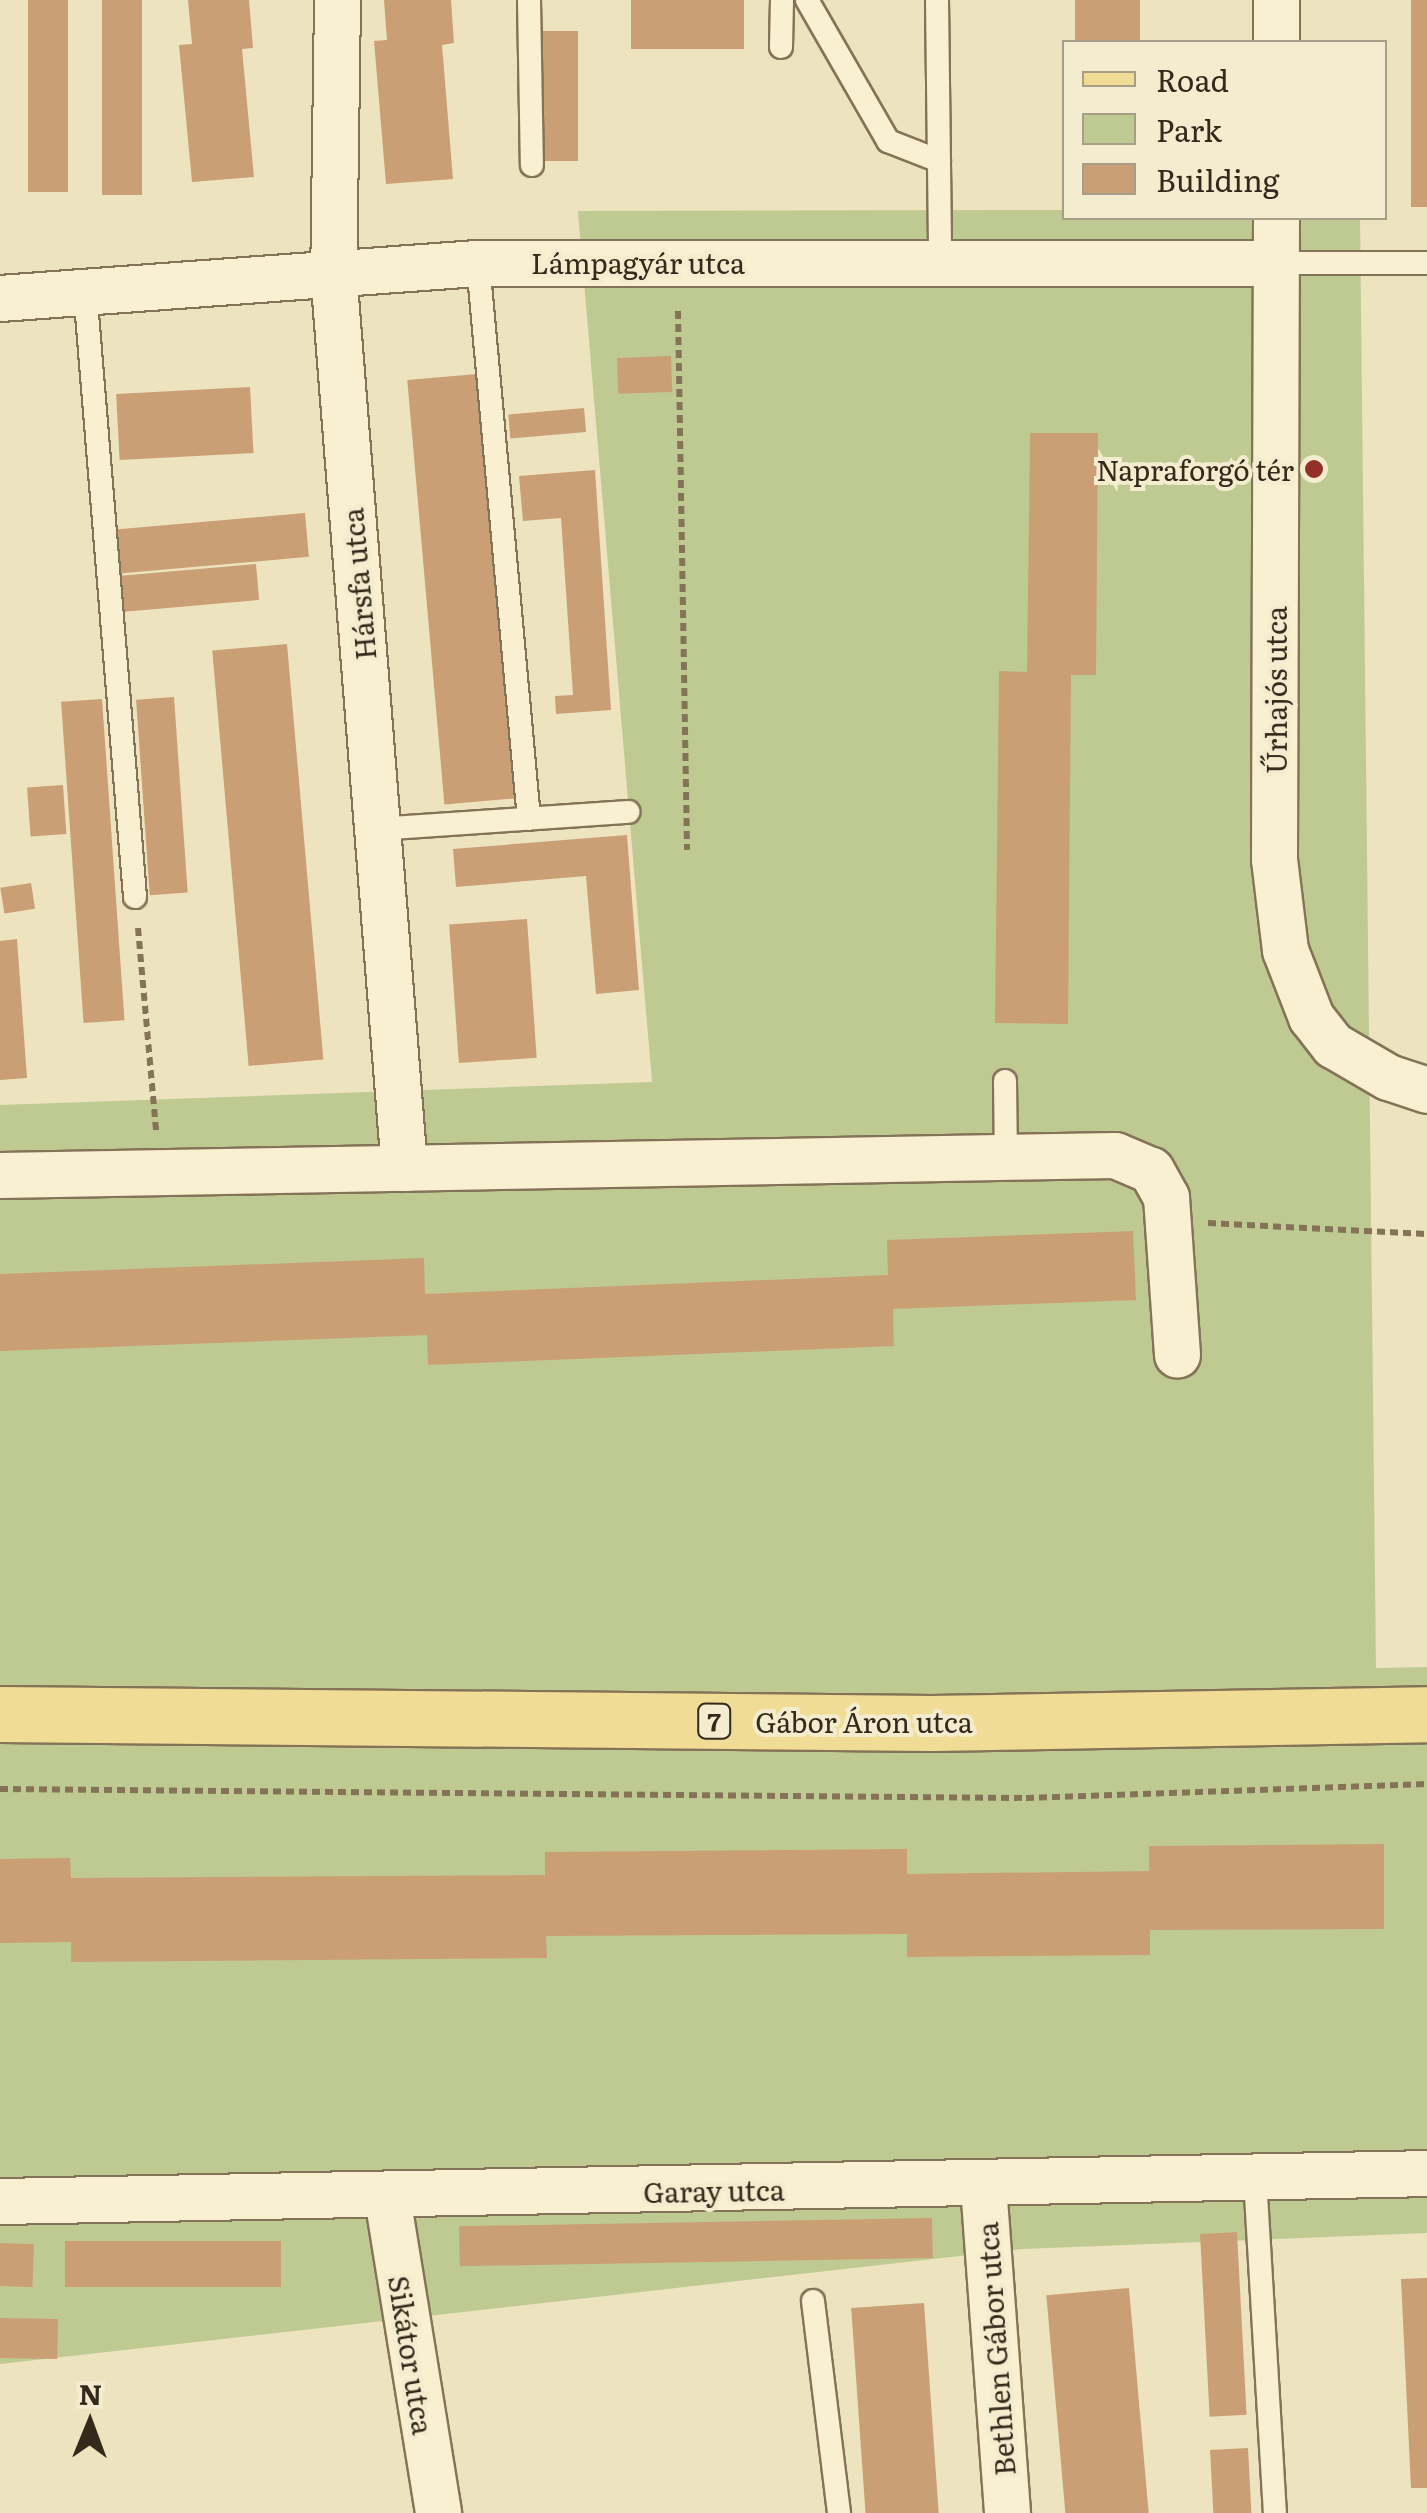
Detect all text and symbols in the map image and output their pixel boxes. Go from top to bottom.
legend [1062,40,1387,220]
text: Road [1156,57,1229,101]
text: Park [1156,107,1222,151]
text: Building [1156,157,1280,201]
street label: Lámpagyár utca [531,245,745,279]
place label: Napraforgó tér [1096,452,1294,486]
marker: Napraforgó tér [1303,458,1325,480]
street label: Hársfa utca [335,507,381,661]
street label: Űrhajós utca [1258,606,1292,774]
road number: 7 [696,1701,732,1741]
street label: Gábor Áron utca [755,1704,973,1738]
street label: Garay utca [643,2172,785,2208]
street label: Bethlen Gábor utca [969,2221,1021,2477]
street label: Sikátor utca [383,2273,441,2437]
text: N [78,2372,103,2414]
north arrow [40,2373,140,2473]

